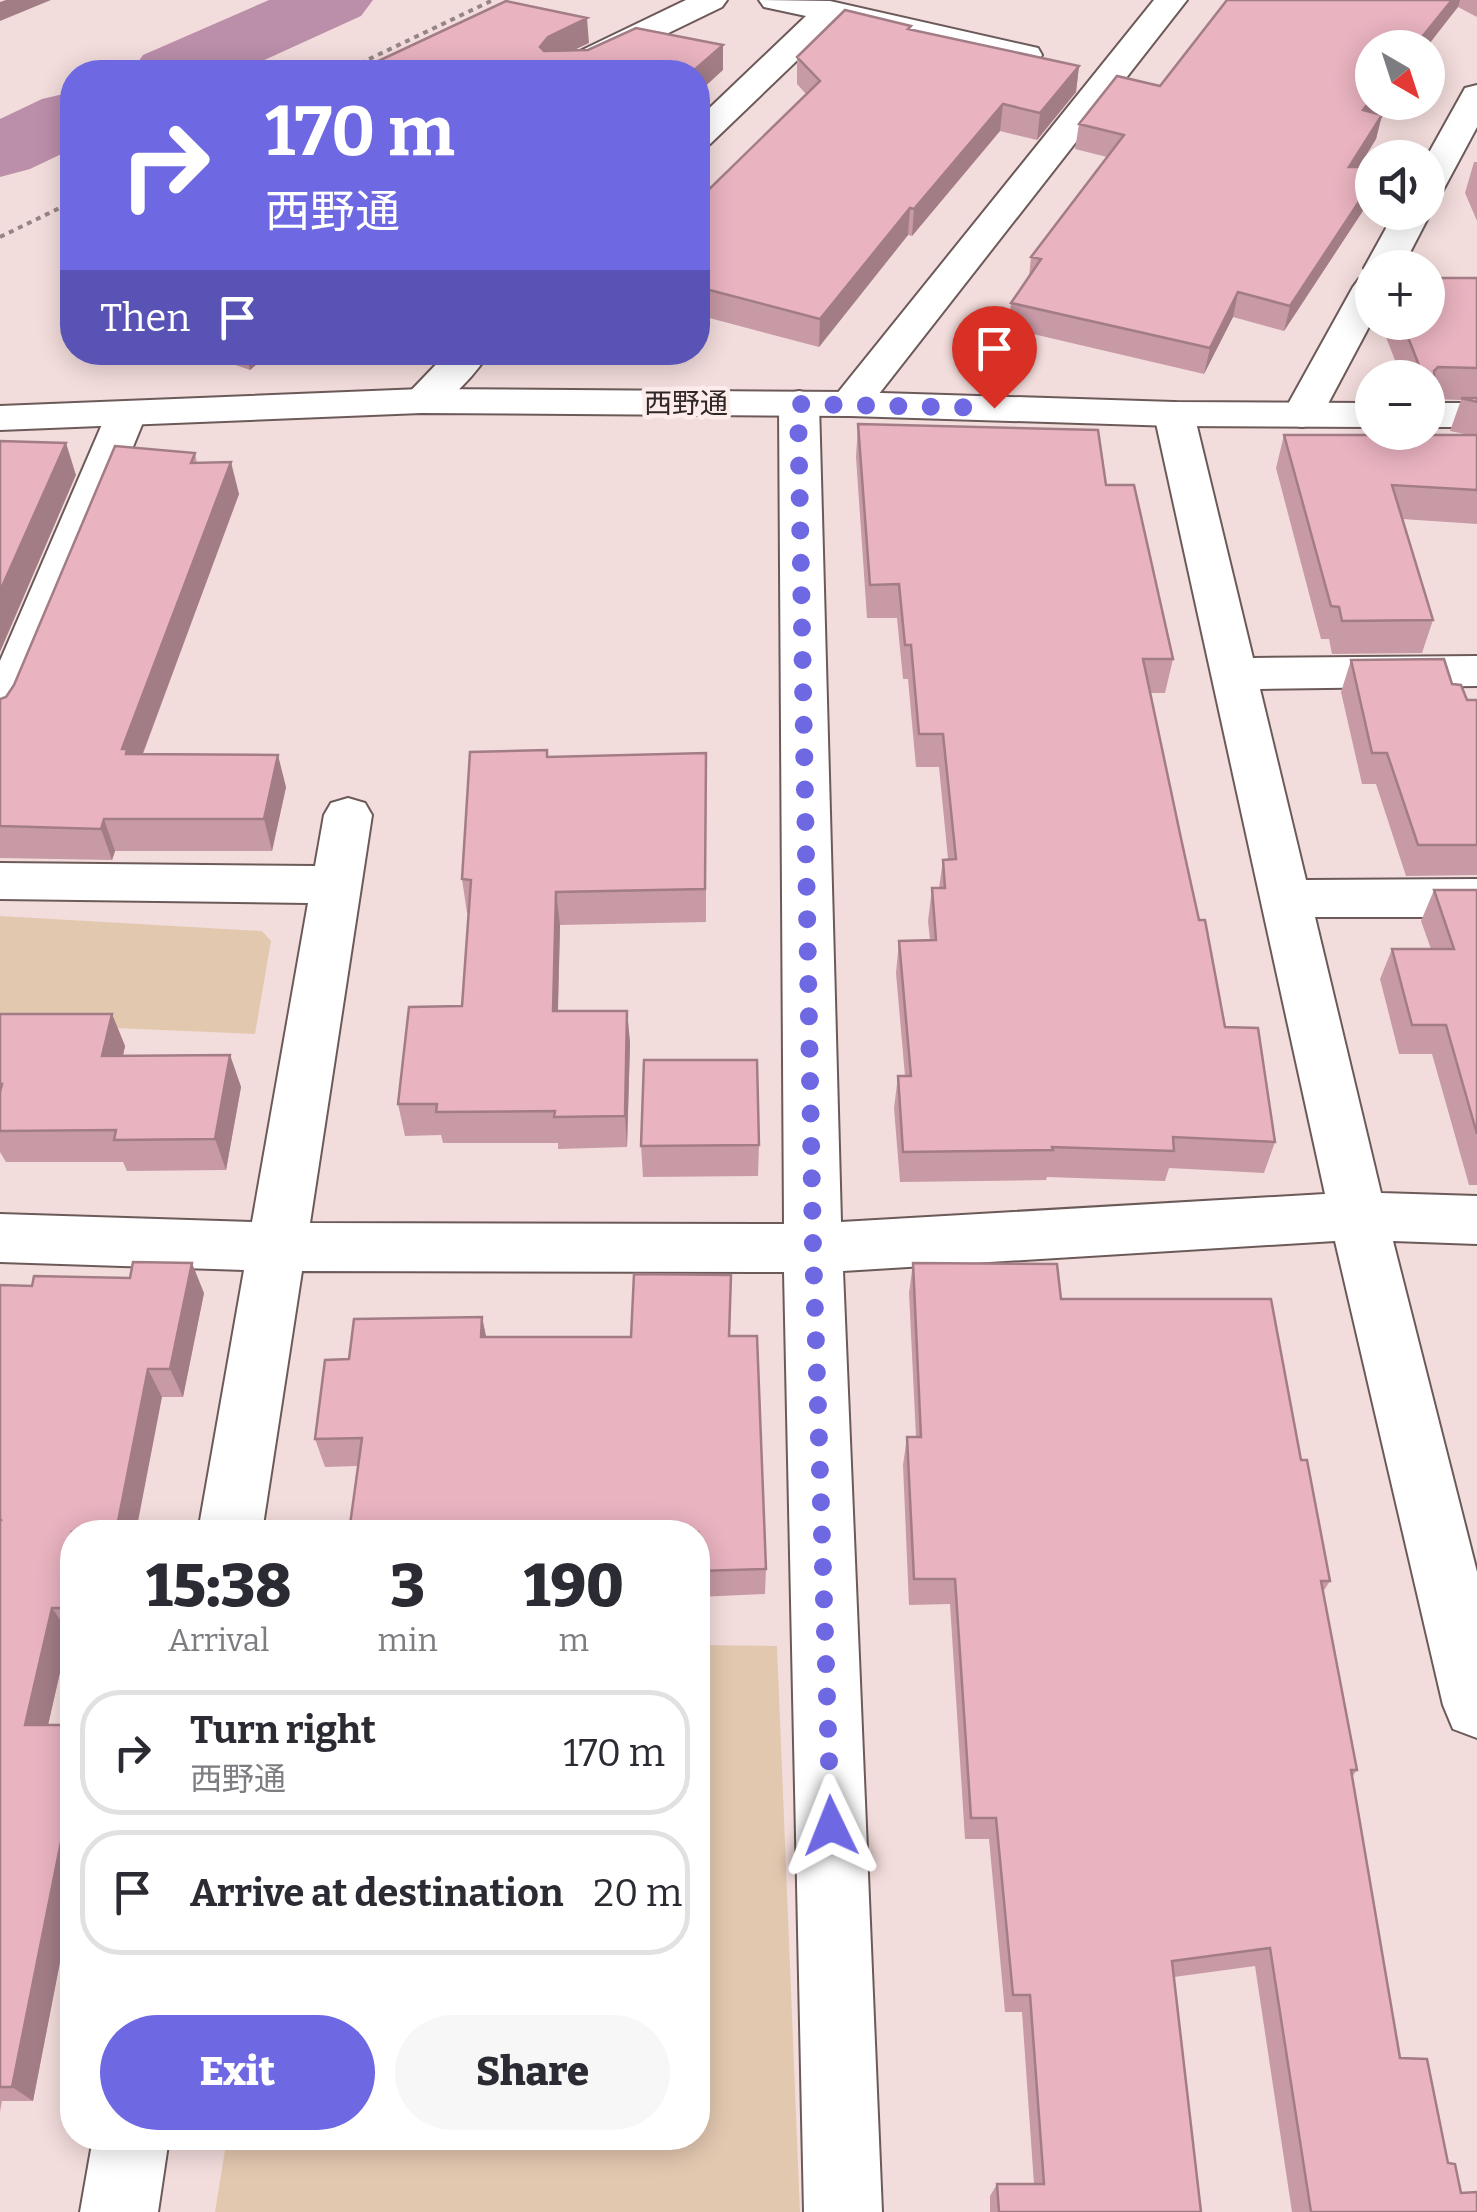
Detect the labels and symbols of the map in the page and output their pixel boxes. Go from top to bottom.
north arrow [1355,30,1445,120]
pin [952,306,1037,409]
street label: 西野通 [644,387,728,420]
position arrow [779,1774,883,1878]

